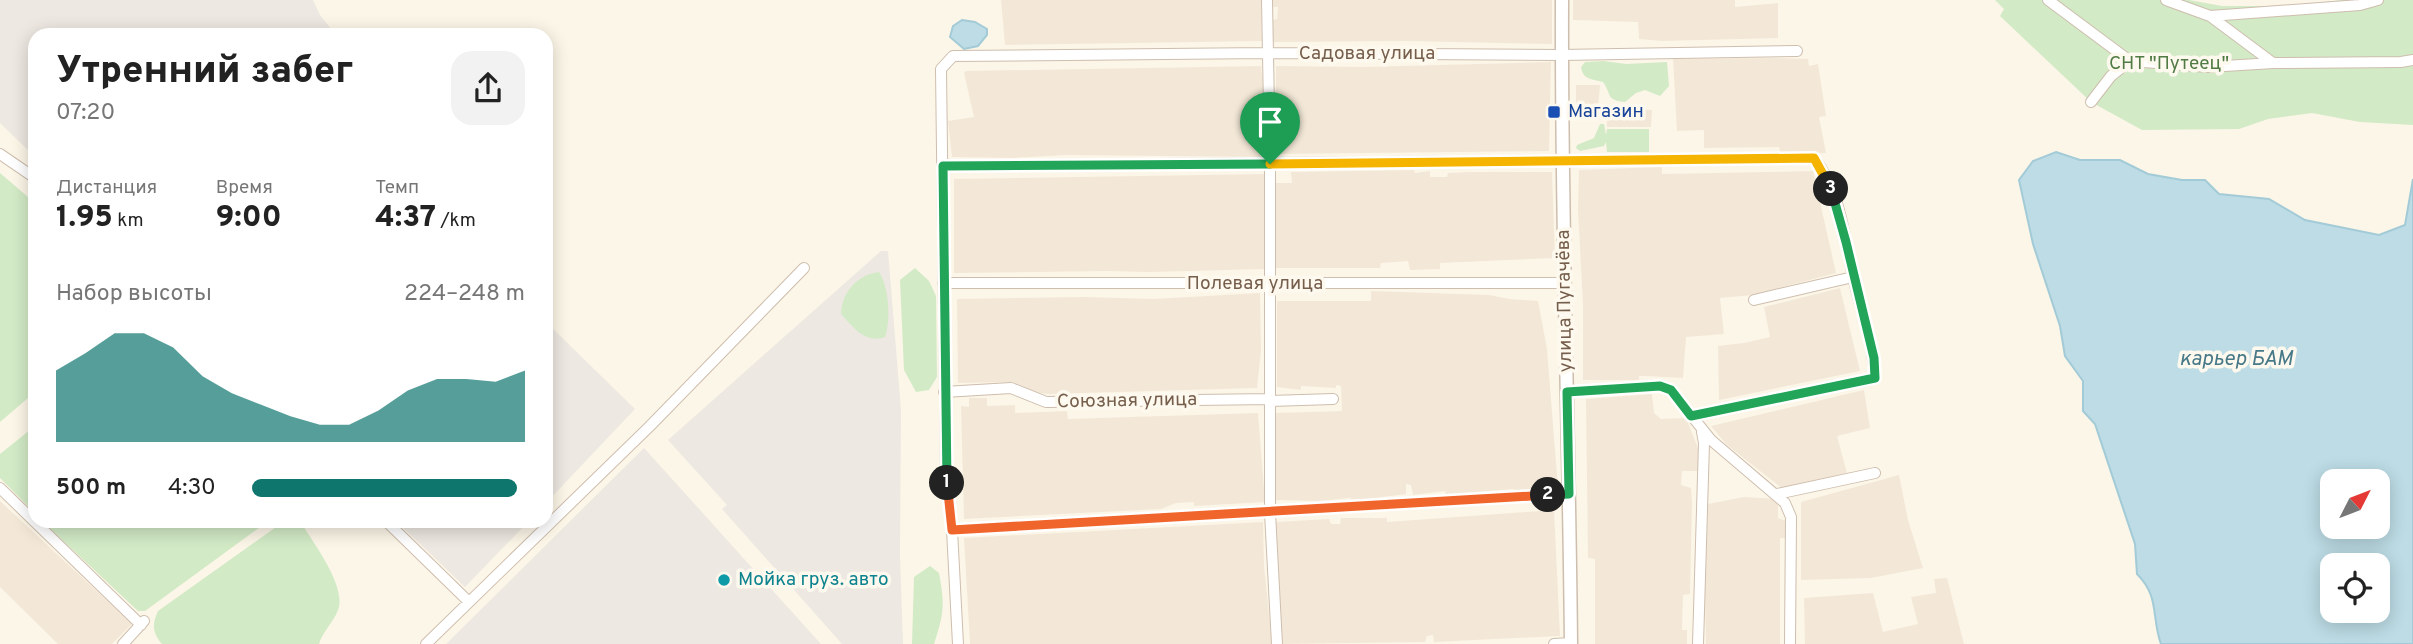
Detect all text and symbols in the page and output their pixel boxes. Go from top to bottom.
street label: Садовая улица [1299,42,1435,66]
text: Утренний забег [56,48,353,97]
button: share [451,51,525,125]
park label: СНТ "Путеец" [2109,52,2229,76]
pin [1240,92,1300,164]
text: 07:20 [56,99,115,128]
place label: Магазин [1568,100,1644,124]
icon: arrive [1251,103,1289,141]
marker: Магазин [1546,104,1562,120]
pin: 3 [1814,172,1848,206]
text: Дистанция [56,176,157,200]
text: Время [216,176,273,200]
text: Темп [375,176,419,200]
text: 3 [1825,176,1836,200]
text: 1.95 [56,200,113,237]
text: 9:00 [216,200,282,237]
text: 4:37 [375,200,436,237]
text: km [113,209,144,233]
text: /km [436,209,476,233]
street label: улица Пугачёва [1552,229,1578,373]
street label: Полевая улица [1187,272,1323,296]
text: Набор высоты [56,280,212,309]
text: 224–248 m [404,280,525,309]
water label: карьер БАМ [2179,346,2294,373]
street label: Союзная улица [1057,388,1197,414]
pin: 1 [930,466,964,500]
north arrow [2320,469,2390,539]
map controls [2320,469,2390,623]
text: 1 [943,470,950,494]
text: 500 m [56,474,126,503]
text: 4:30 [168,474,216,503]
pin: 2 [1530,477,1566,512]
text: 2 [1542,482,1553,506]
button: locate [2320,553,2390,623]
place label: Мойка груз. авто [738,568,889,592]
marker: Мойка груз. авто [716,572,732,588]

